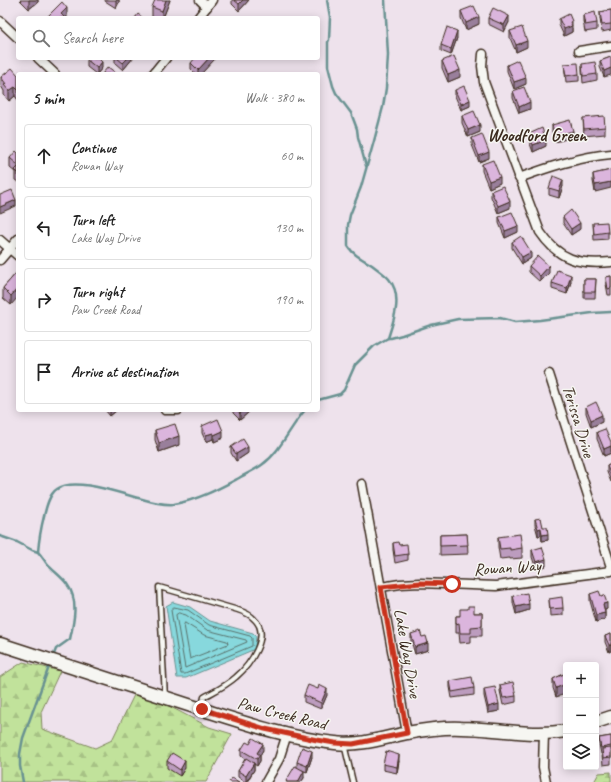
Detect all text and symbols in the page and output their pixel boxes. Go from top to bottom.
search box [16,16,320,60]
icon: search [30,27,52,49]
text: Search here [62,29,123,48]
text: 5 min [32,88,64,109]
text: Walk · 380 m [245,90,304,106]
district label: Woodford Green [488,124,588,146]
text: Continue [71,139,116,158]
icon: ahead [33,145,55,167]
text: 60 m [281,148,303,164]
text: Rowan Way [71,158,122,174]
text: Turn left [71,211,114,230]
icon: left [33,217,55,239]
text: 130 m [275,220,303,236]
text: Lake Way Drive [71,230,140,246]
text: Turn right [71,283,124,302]
icon: right [33,289,55,311]
text: 190 m [275,292,303,308]
text: Paw Creek Road [71,302,140,318]
icon: arrive [33,361,55,383]
text: Arrive at destination [71,363,178,382]
street label: Terissa Drive [558,383,600,461]
street label: Rowan Way [473,555,542,580]
route start [443,575,461,593]
street label: Lake Way Drive [389,607,426,701]
map controls [563,662,599,770]
button: + [563,662,599,698]
street label: Paw Creek Road [235,692,331,735]
button: − [563,698,599,734]
route end [193,700,211,718]
button: layers [563,734,599,770]

